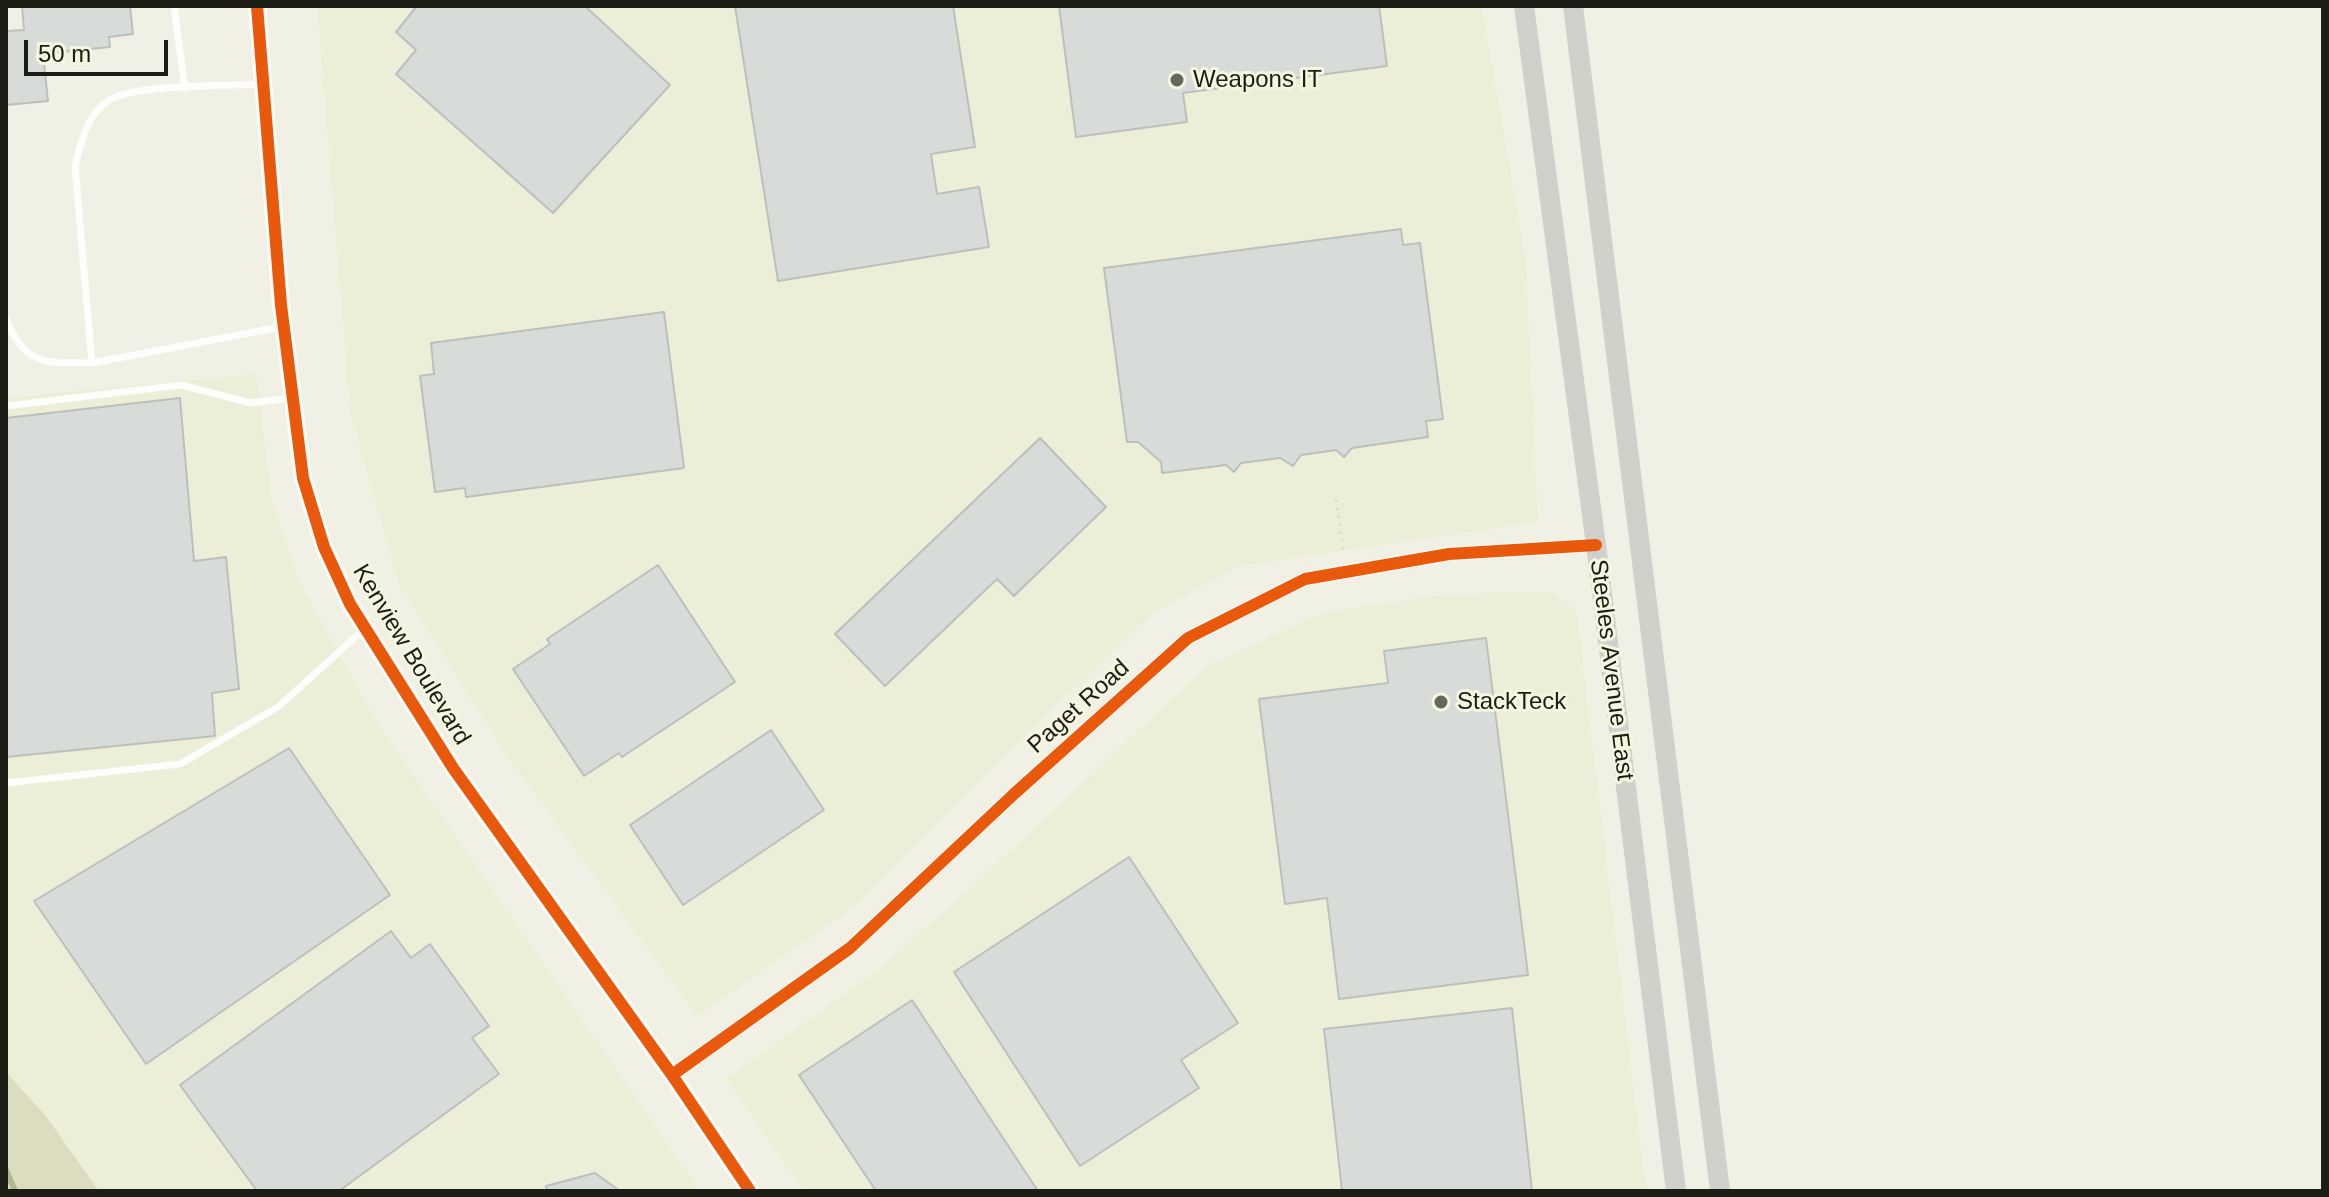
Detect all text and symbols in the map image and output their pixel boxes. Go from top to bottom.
scale bar [28,24,172,74]
text: 50 m [38,40,91,67]
place label: Weapons IT [1193,66,1322,94]
marker: Weapons IT [1168,71,1186,89]
street label: Steeles Avenue East [1583,558,1639,782]
street label: Kenview Boulevard [346,560,476,750]
street label: Paget Road [1022,654,1136,760]
place label: StackTeck [1457,688,1566,716]
marker: StackTeck [1432,693,1450,711]

